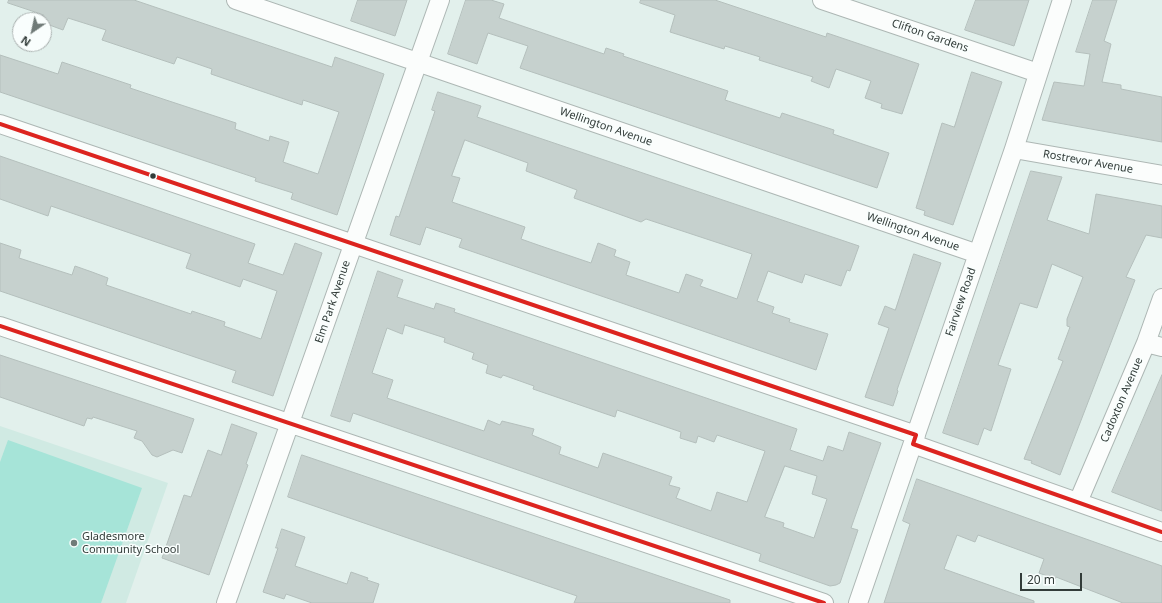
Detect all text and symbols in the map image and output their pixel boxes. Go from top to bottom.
north arrow [12,12,52,52]
street label: Clifton Gardens [890,17,970,55]
text: N [18,33,33,50]
street label: Wellington Avenue [558,105,654,149]
street label: Rostrevor Avenue [1042,148,1134,176]
unlabelled marker [148,171,158,181]
street label: Wellington Avenue [865,210,961,254]
street label: Elm Park Avenue [313,259,353,345]
street label: Fairview Road [943,266,979,338]
street label: Cadoxton Avenue [1098,356,1146,444]
place label: Gladesmore Community School [82,530,179,556]
marker: Gladesmore Community School [69,538,79,548]
scale bar [1022,565,1084,591]
text: 20 m [1027,571,1055,588]

